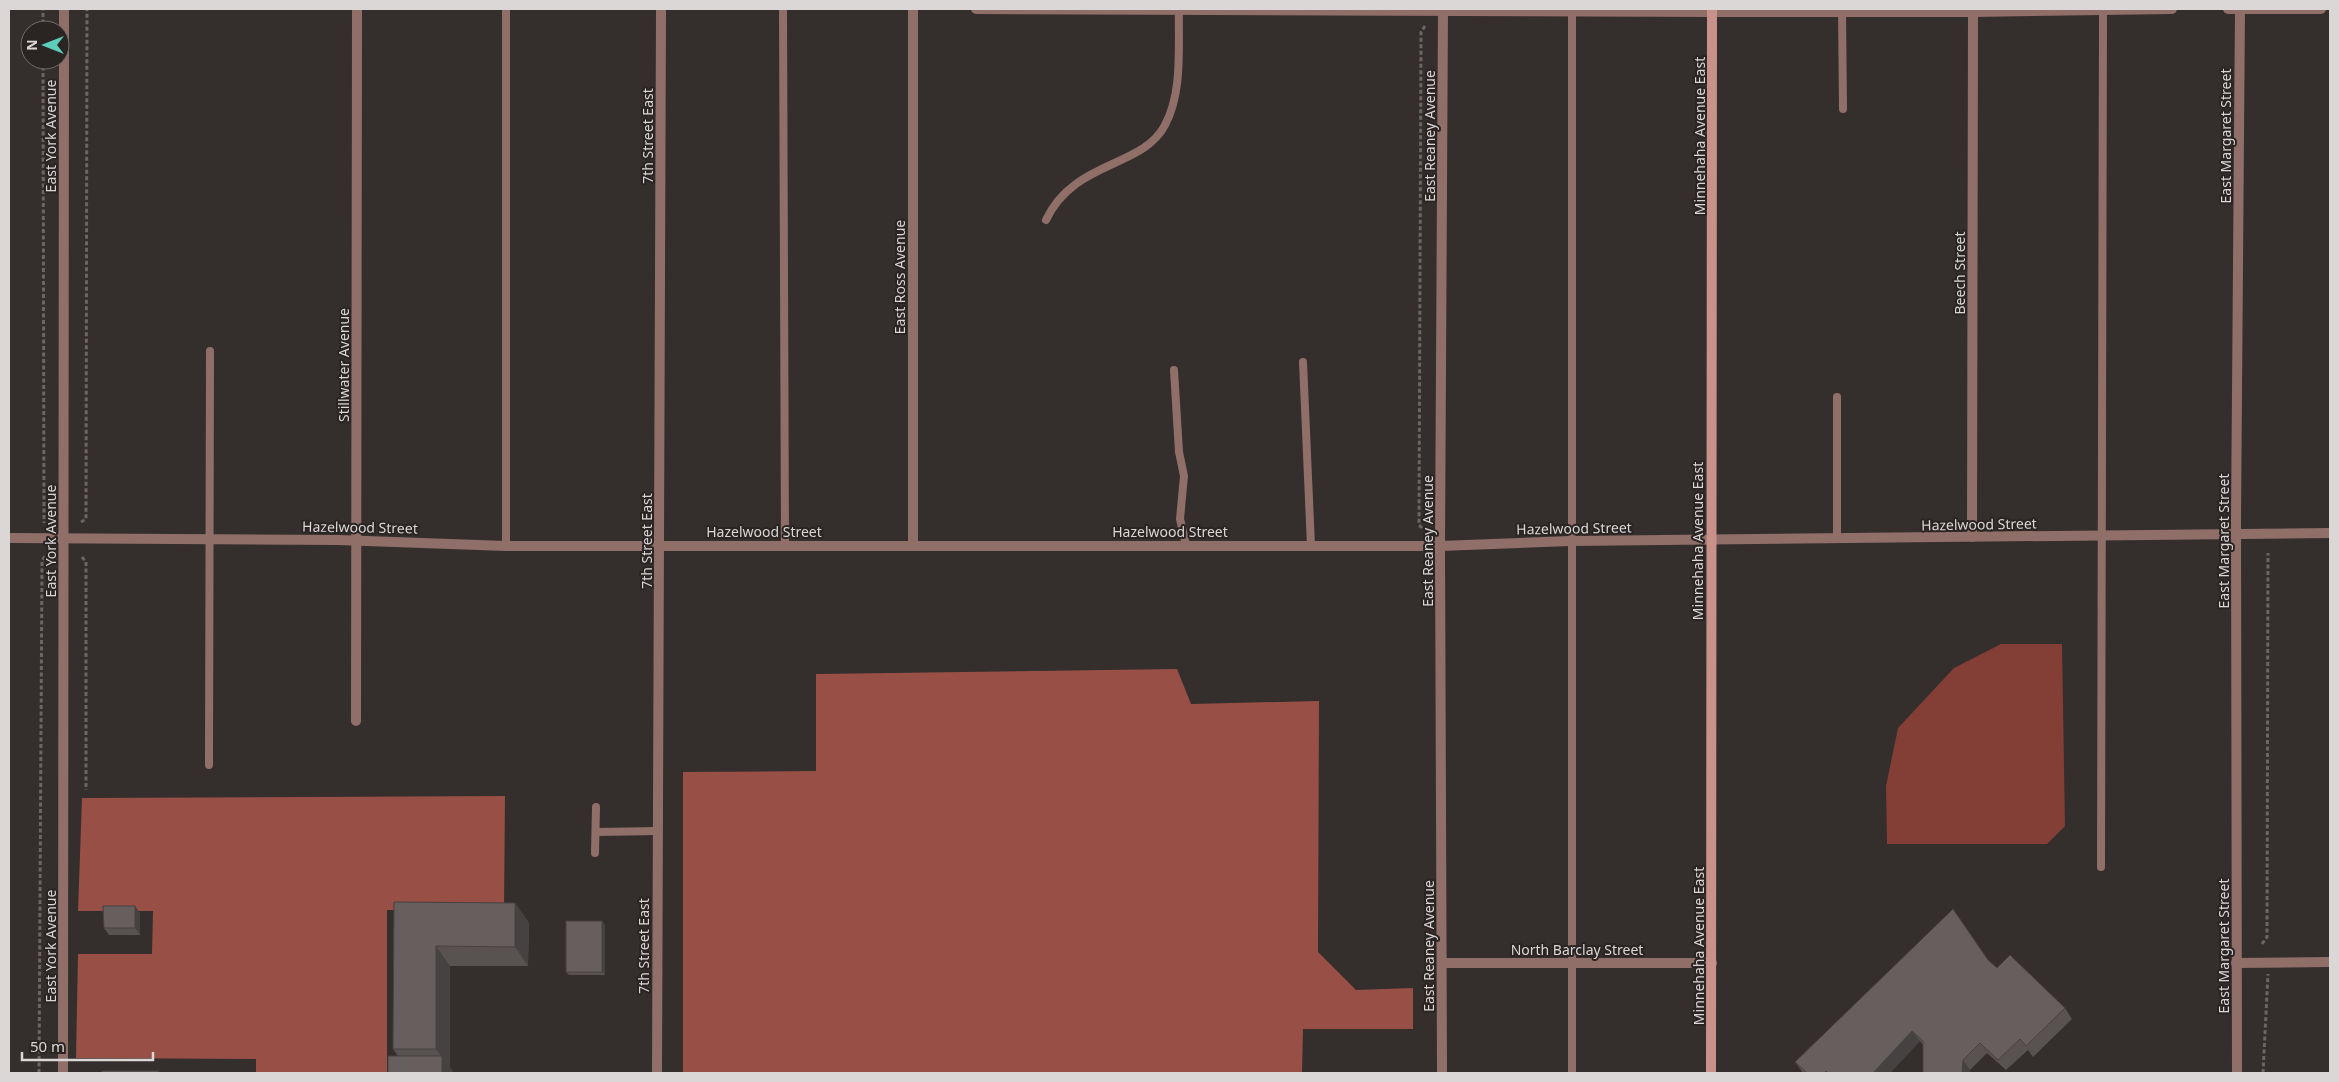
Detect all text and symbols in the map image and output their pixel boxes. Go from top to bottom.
north arrow [20,20,70,70]
text: N [22,39,41,51]
street label: Minnehaha Avenue East [1690,57,1709,215]
street label: East Margaret Street [2216,69,2235,203]
street label: East Reaney Avenue [1420,70,1439,202]
street label: East York Avenue [41,80,60,192]
street label: 7th Street East [638,88,657,184]
street label: East Ross Avenue [890,220,909,334]
street label: Beech Street [1950,232,1969,315]
street label: Stillwater Avenue [334,308,353,422]
street label: Minnehaha Avenue East [1688,462,1707,620]
street label: East Margaret Street [2214,474,2233,608]
street label: East Reaney Avenue [1418,475,1437,607]
street label: East York Avenue [41,485,60,597]
street label: 7th Street East [637,493,656,589]
street label: Hazelwood Street [1921,513,2037,535]
street label: Hazelwood Street [302,516,418,538]
street label: Hazelwood Street [1516,517,1632,539]
street label: Hazelwood Street [706,522,822,541]
street label: Hazelwood Street [1112,522,1228,541]
street label: Minnehaha Avenue East [1689,867,1708,1025]
street label: East Margaret Street [2214,879,2233,1013]
street label: East Reaney Avenue [1419,880,1438,1012]
street label: East York Avenue [41,890,60,1002]
street label: 7th Street East [634,898,653,994]
street label: North Barclay Street [1511,940,1643,959]
scale bar [22,1030,154,1062]
text: 50 m [30,1036,65,1056]

